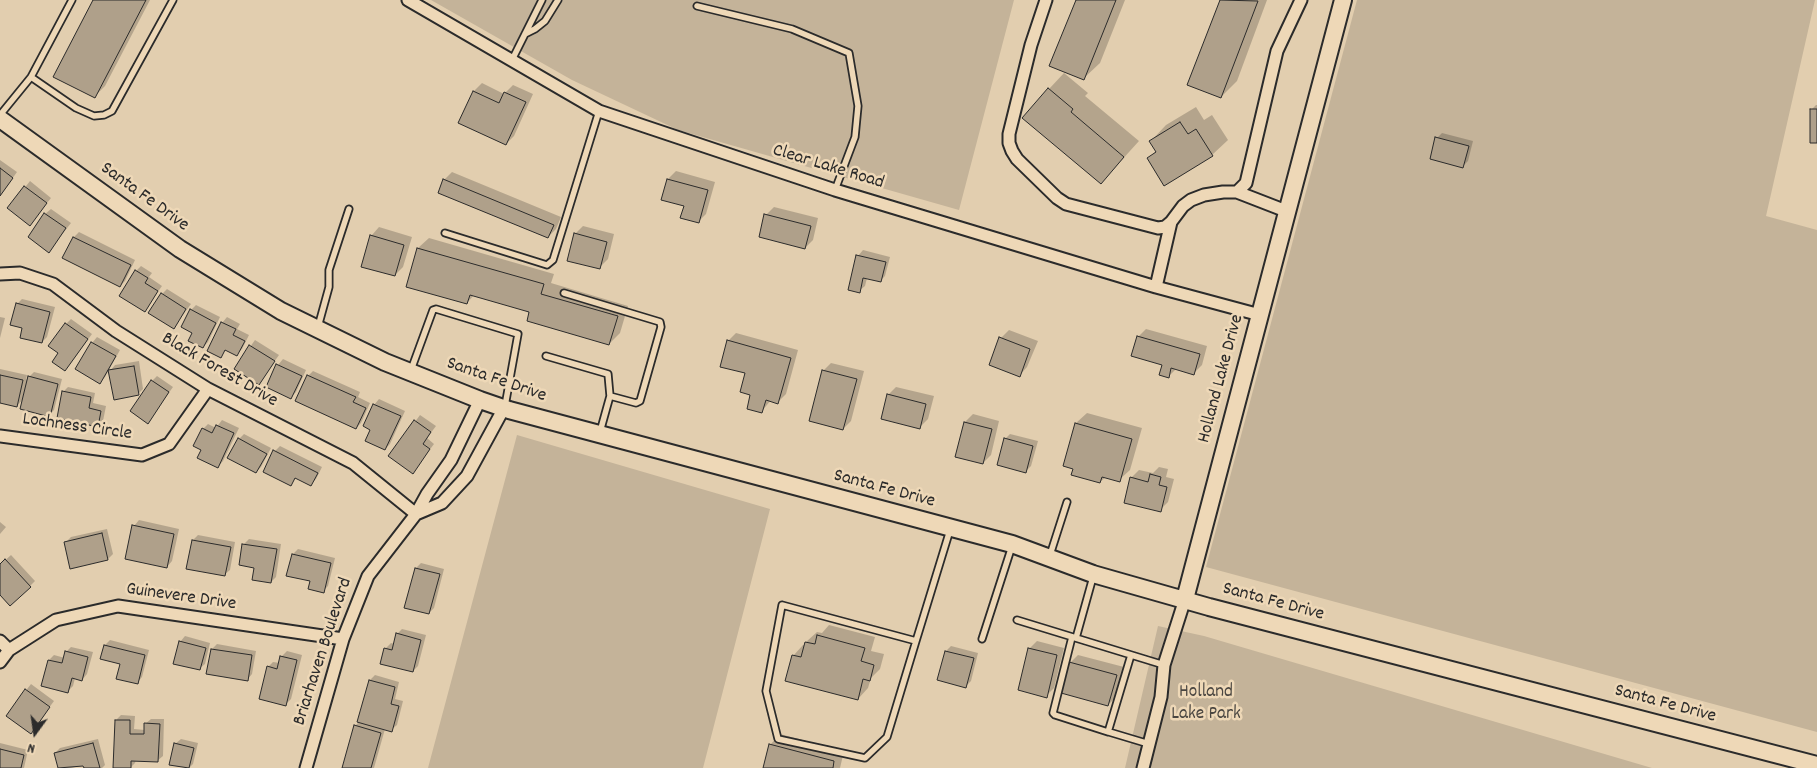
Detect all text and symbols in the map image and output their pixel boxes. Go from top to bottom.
street label: Clear Lake Road [770,140,886,196]
street label: Santa Fe Drive [95,158,193,238]
street label: Holland Lake Drive [1194,312,1250,446]
street label: Black Forest Drive [157,328,281,414]
street label: Santa Fe Drive [443,353,549,409]
street label: Lochness Circle [21,409,133,447]
street label: Santa Fe Drive [831,466,937,514]
street label: Briarhaven Boulevard [289,575,359,729]
street label: Guinevere Drive [124,579,238,617]
street label: Santa Fe Drive [1220,579,1326,627]
street label: Santa Fe Drive [1612,681,1718,729]
park label: Holland Lake Park [1171,682,1241,726]
north arrow [10,708,60,758]
text: N [26,737,37,758]

